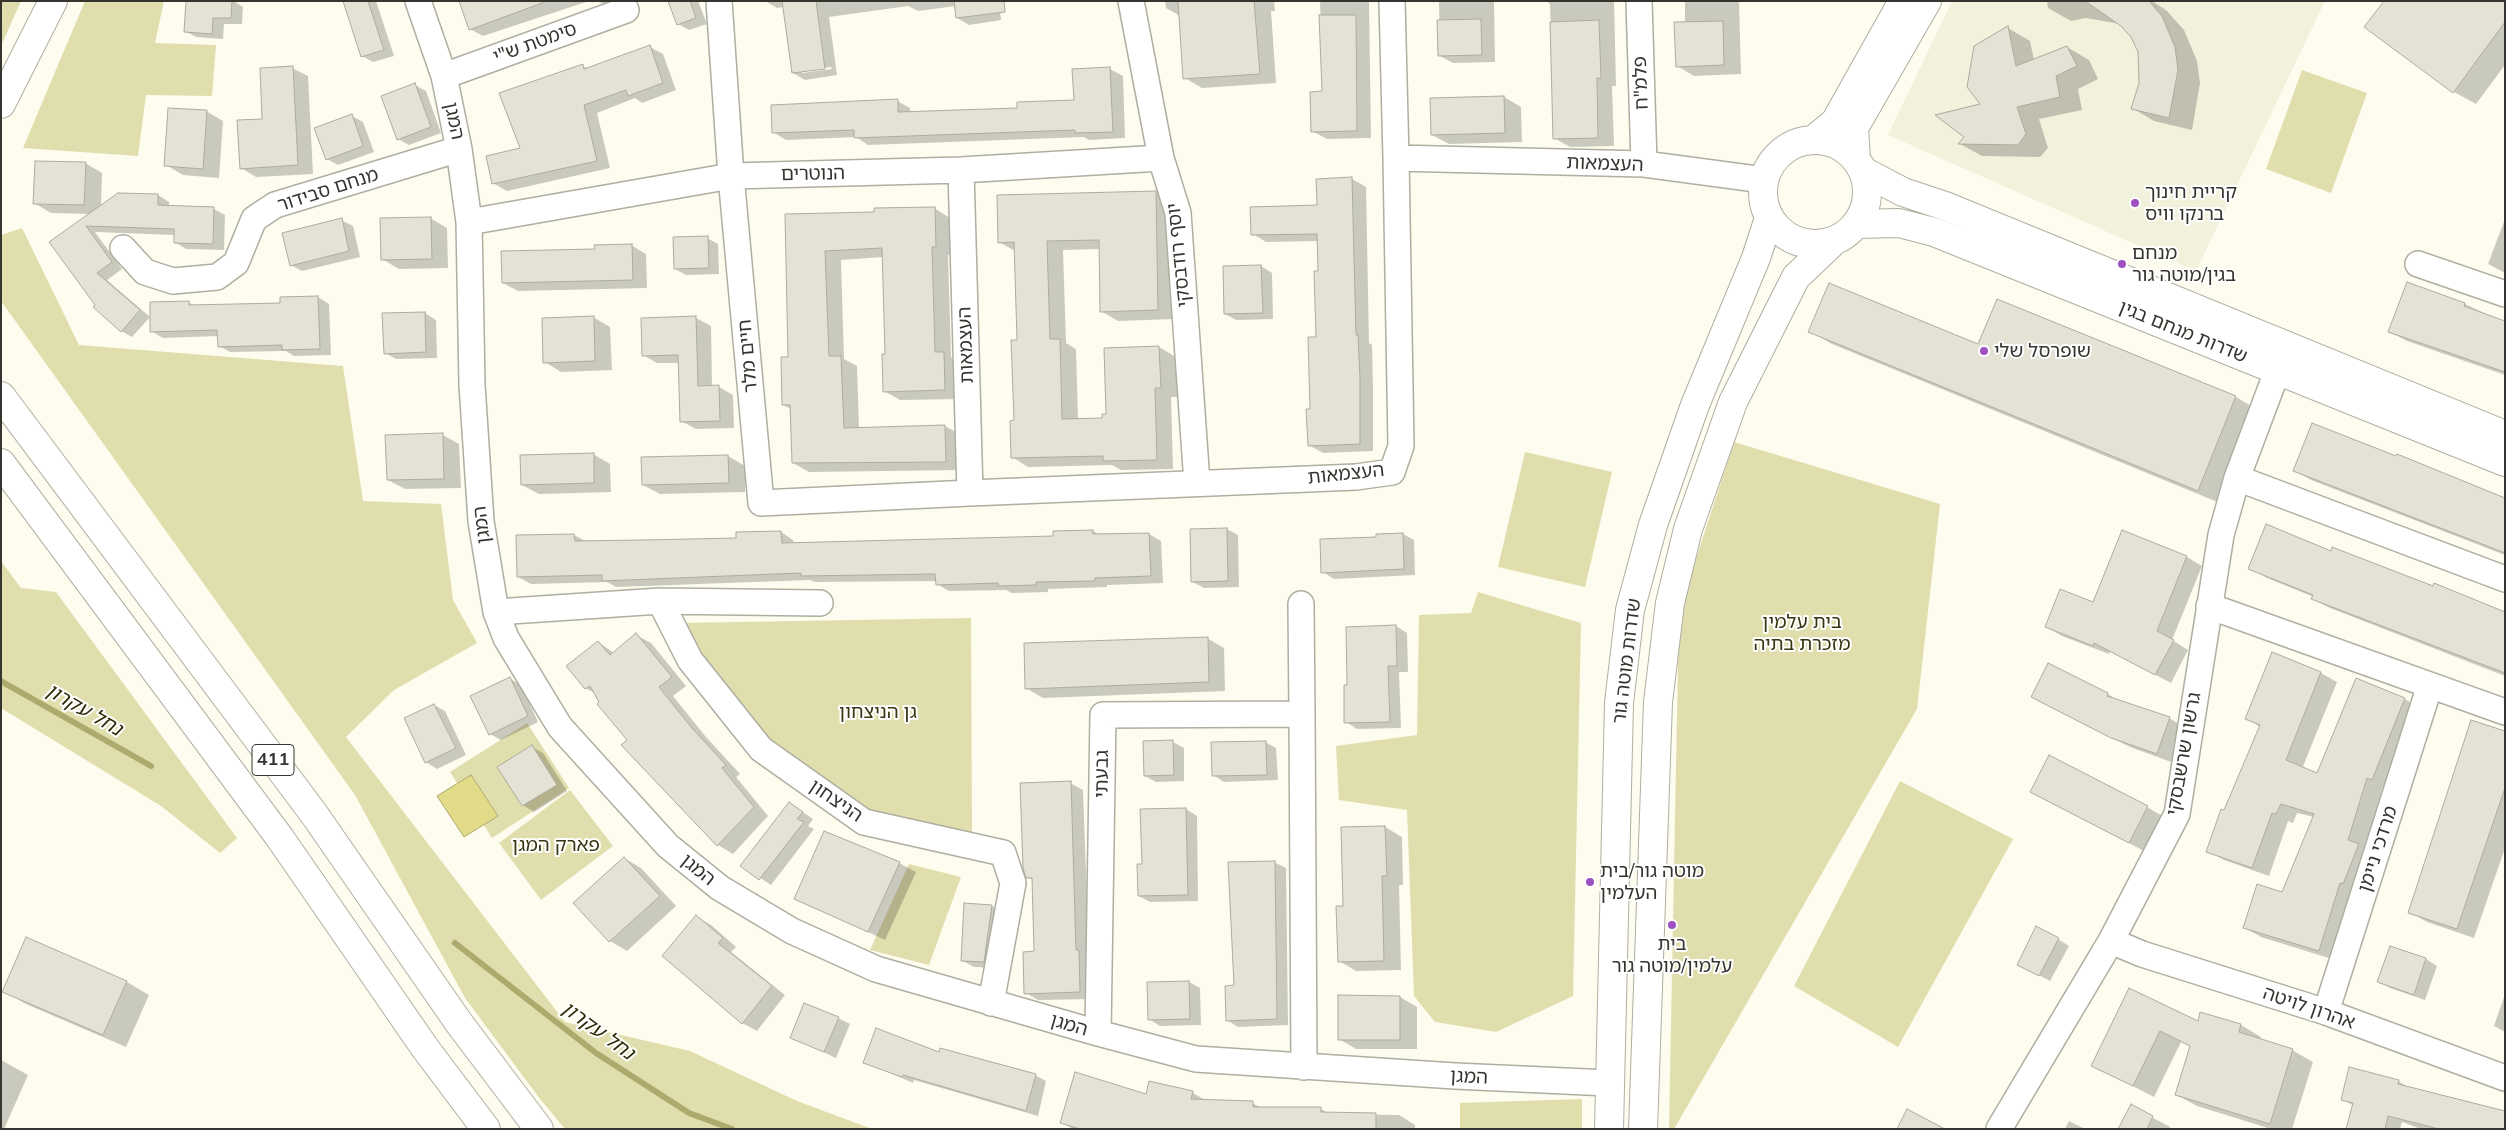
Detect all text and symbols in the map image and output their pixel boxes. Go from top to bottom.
street label: סימטת ש"י [490,17,580,69]
street label: פלמ"ח [1629,56,1653,110]
street label: המגן [439,100,469,142]
street label: העצמאות [1566,151,1644,177]
street label: הנוטרים [781,162,845,186]
street label: מנחם סבידור [275,163,381,217]
place label: קריית חינוך ברנקו וויס [2145,181,2237,225]
marker: קריית חינוך ברנקו וויס [2129,197,2141,209]
street label: יוסף רודבסקי [1162,202,1196,308]
place label: מנחם בגין/מוטה גור [2132,242,2236,286]
marker: מנחם בגין/מוטה גור [2116,258,2128,270]
street label: שדרות מנחם בגין [2115,296,2251,368]
street label: העצמאות [953,306,979,384]
street label: חיים מלר [733,318,763,394]
place label: שופרסל שלי [1994,340,2091,362]
marker: שופרסל שלי [1978,345,1990,357]
street label: העצמאות [1307,459,1385,489]
street label: המגן [468,505,496,545]
street label: שדרות מוטה גור [1608,597,1646,725]
park label: בית עלמין מזכרת בתיה [1754,611,1850,655]
water label: נחל עקרון [42,679,126,741]
street label: גרשון שרשבסקי [2162,691,2206,817]
park label: גן הניצחון [839,701,917,723]
road number: 411 [252,744,294,776]
street label: גבעתי [1090,750,1114,798]
street label: הניצחון [805,775,867,827]
street label: מרדכי ניימן [2353,803,2403,895]
park label: פארק המגן [512,834,600,856]
street label: המגן [676,849,720,891]
place label: מוטה גור/בית העלמין [1600,860,1704,904]
marker: מוטה גור/בית העלמין [1584,876,1596,888]
marker: בית עלמין/מוטה גור [1666,919,1678,931]
place label: בית עלמין/מוטה גור [1612,933,1732,977]
street label: אהרון לויטה [2260,982,2358,1034]
water label: נחל עקרון [557,997,639,1065]
street label: המגן [1048,1009,1090,1041]
street label: המגן [1450,1065,1488,1089]

